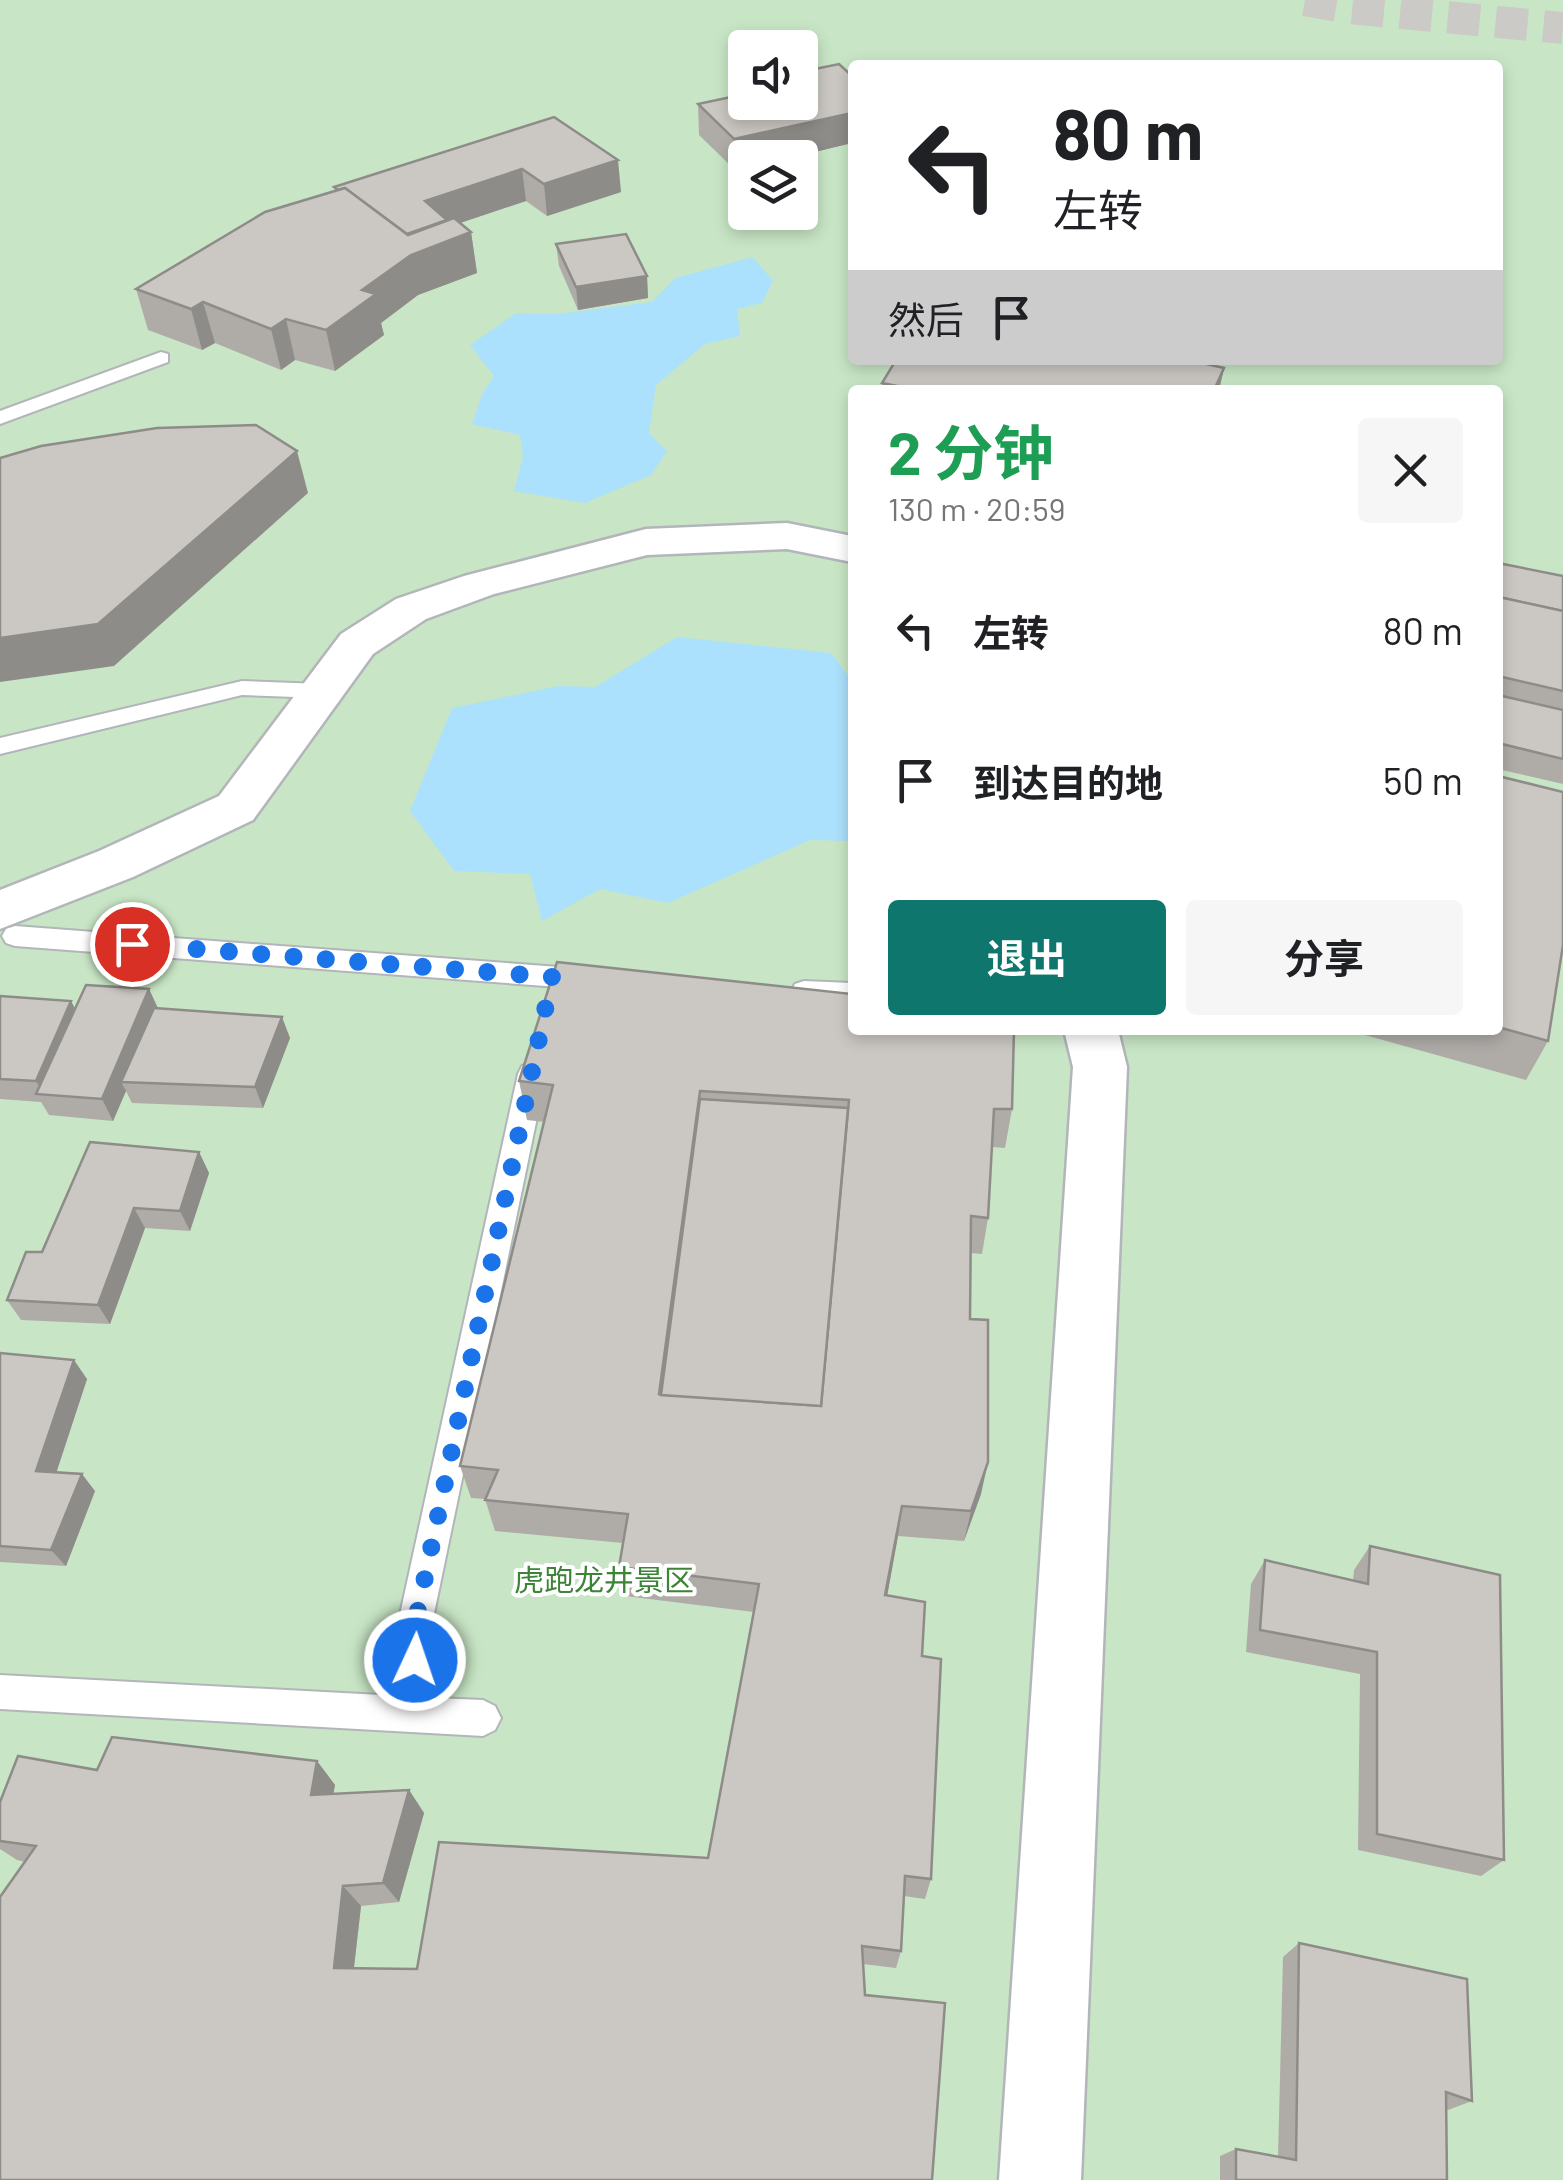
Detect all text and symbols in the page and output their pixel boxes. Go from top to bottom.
map controls [728,30,818,230]
button: sound [728,30,818,120]
text: 80 m [1053,90,1203,174]
icon: left [888,100,1018,230]
button: layers [728,140,818,230]
text: 左转 [1053,182,1143,236]
icon: arrive [984,290,1039,345]
text: 然后 [888,296,964,342]
text: 2 分钟 [888,415,1054,487]
button: close [1358,418,1463,523]
text: 130 m · 20:59 [888,489,1065,527]
icon: left [888,603,943,658]
text: 80 m [1383,607,1463,653]
text: 左转 [973,609,1049,655]
icon: arrive [888,753,943,808]
text: 50 m [1383,757,1463,803]
text: 到达目的地 [973,759,1163,805]
button: 退出 [888,900,1166,1015]
button: 分享 [1186,900,1463,1015]
pin [90,902,175,987]
icon: arrive [105,917,160,972]
park label: 虎跑龙井景区 [514,1561,694,1597]
position arrow [363,1608,467,1712]

